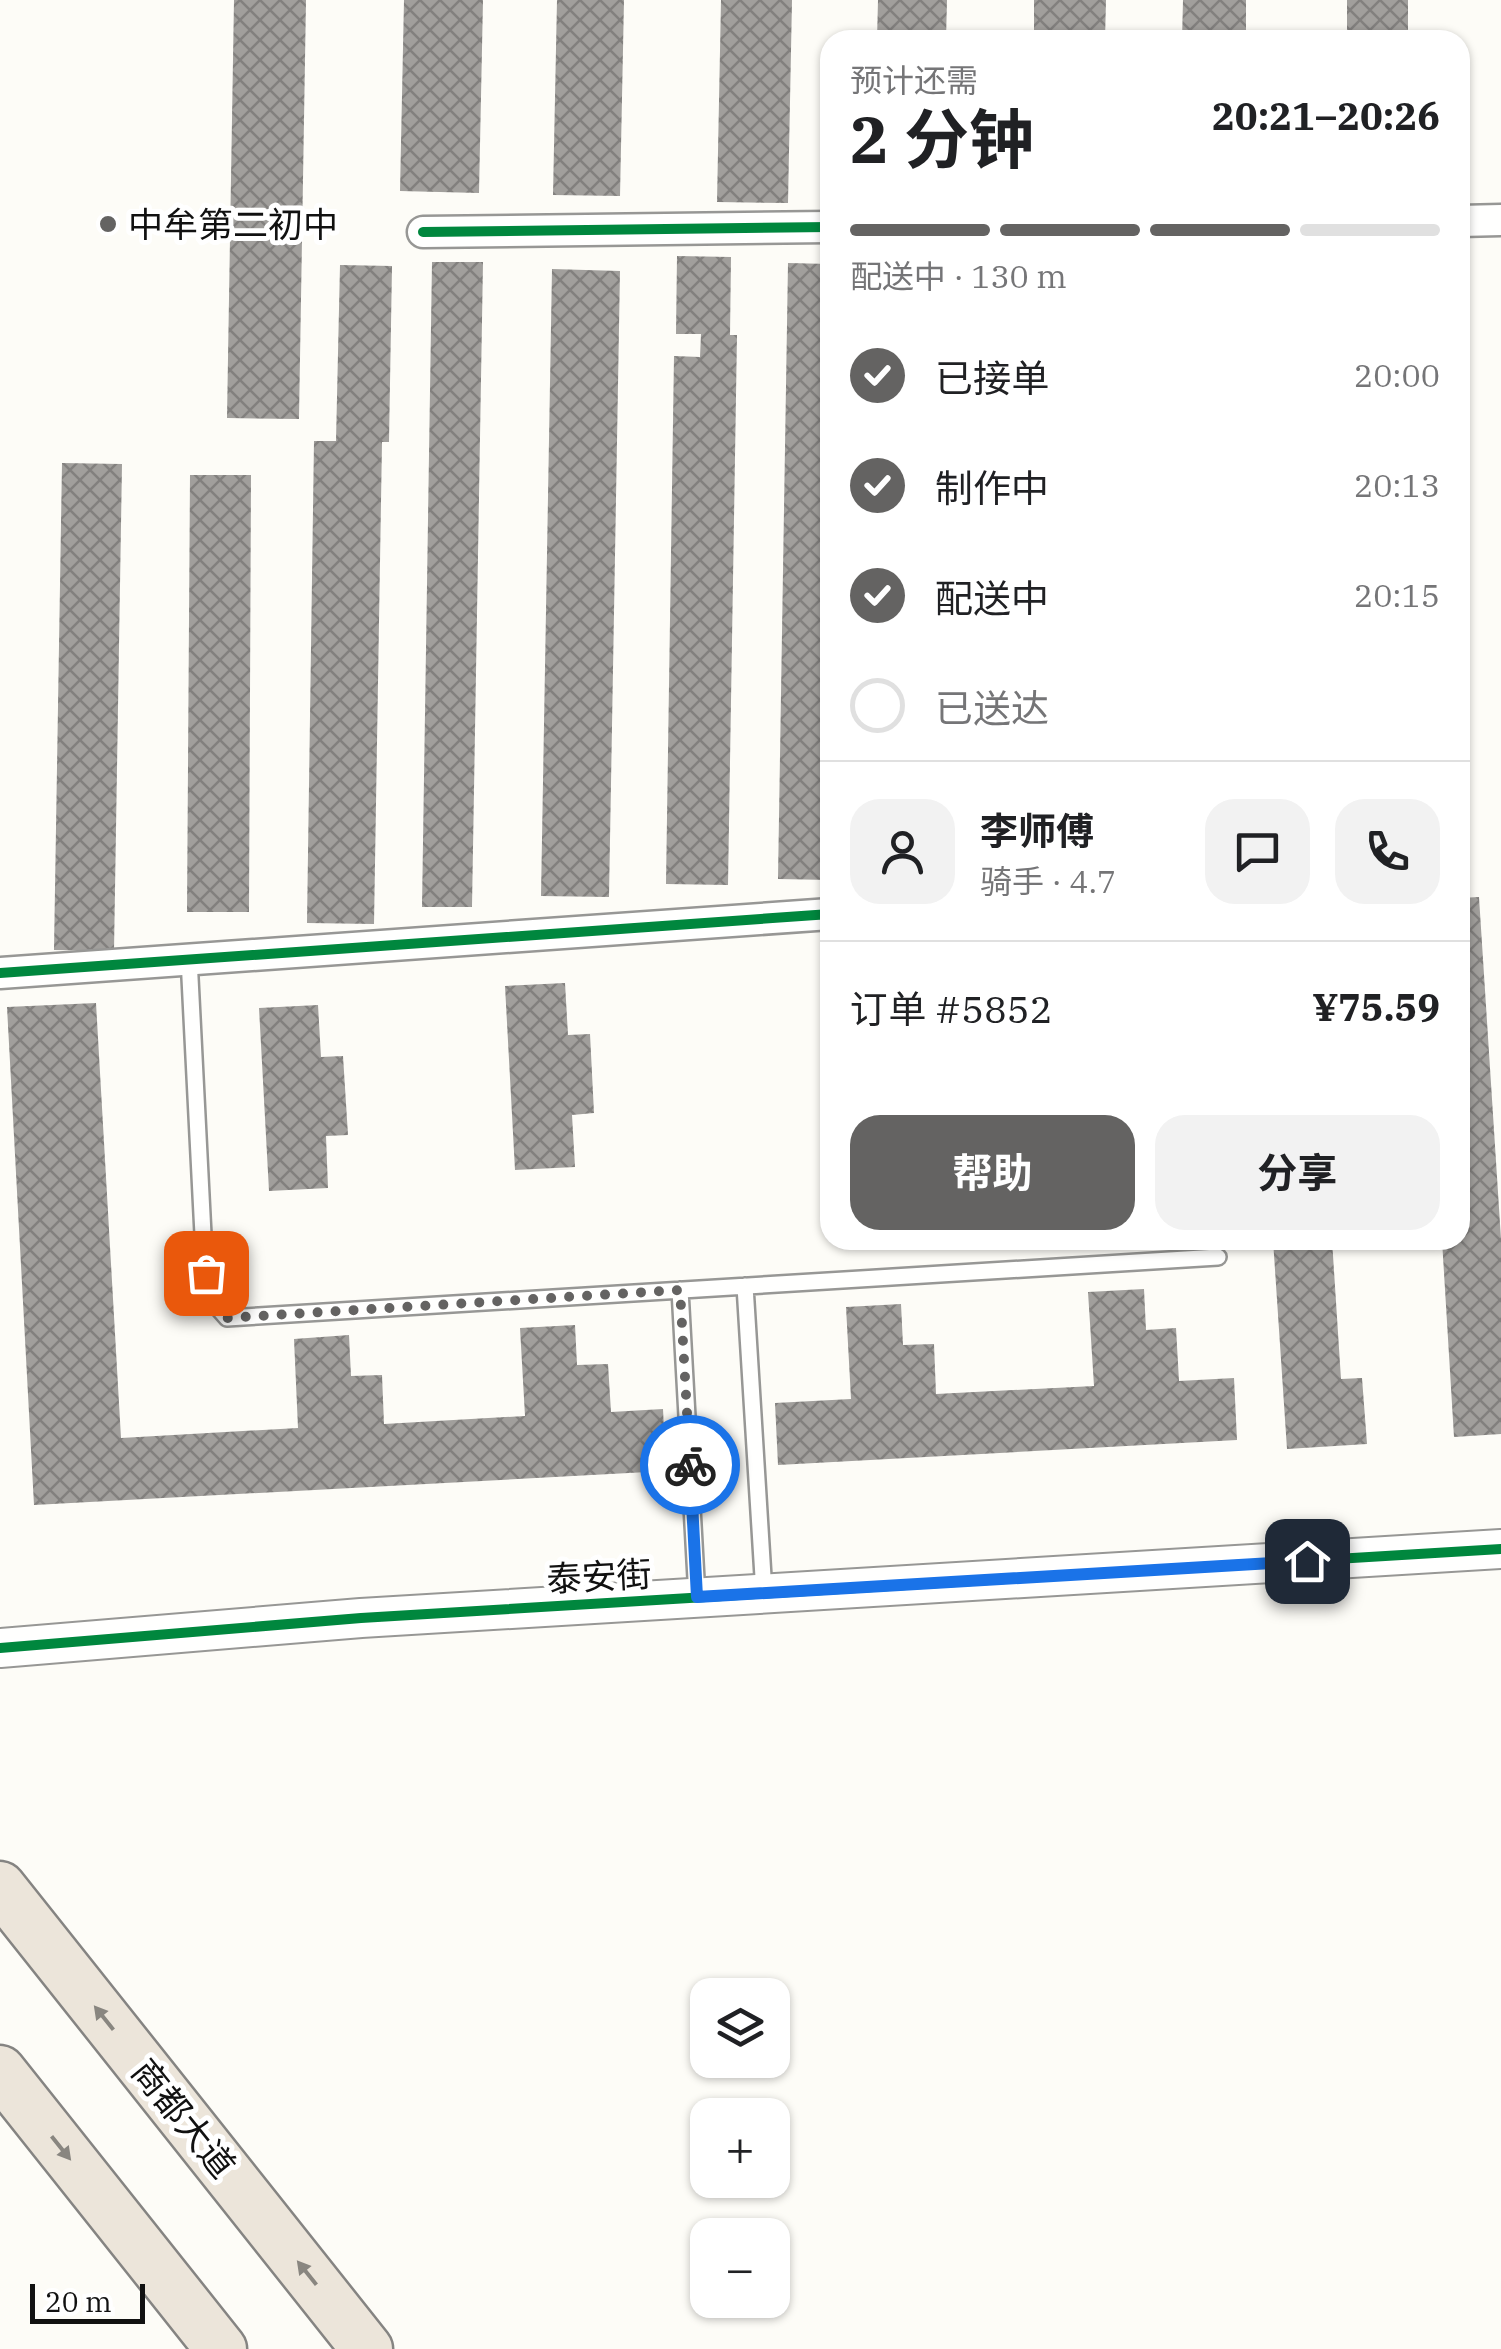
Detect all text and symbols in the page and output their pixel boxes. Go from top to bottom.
text: 预计还需 [850,59,978,101]
text: 20:21–20:26 [1212,91,1440,140]
text: 2 分钟 [850,96,1034,181]
place label: 中牟第二初中 [128,201,338,247]
marker: 中牟第二初中 [97,213,119,235]
text: 配送中 · 130 m [850,255,1067,297]
icon: check [850,348,905,403]
text: 已接单 [935,353,1049,402]
text: 20:00 [1354,354,1440,396]
icon: check [850,458,905,513]
text: 制作中 [935,463,1049,512]
text: 20:13 [1354,464,1440,506]
icon: check [850,568,905,623]
text: 配送中 [935,573,1049,622]
text: 20:15 [1354,574,1440,616]
text: 已送达 [935,683,1049,732]
button: person [850,799,955,904]
button: chat [1205,799,1310,904]
button: phone [1335,799,1440,904]
text: 李师傅 [980,806,1094,855]
text: 骑手 · 4.7 [980,860,1116,902]
text: ¥75.59 [1312,982,1440,1031]
text: 订单 #5852 [850,984,1052,1033]
button: 帮助 [850,1115,1135,1230]
button: 分享 [1155,1115,1440,1230]
pin [164,1231,249,1316]
icon: bag [179,1246,234,1301]
courier [640,1415,740,1515]
icon: bike [663,1438,718,1493]
pin [1265,1519,1350,1604]
icon: home [1280,1534,1335,1589]
street label: 泰安街 [545,1550,653,1602]
map controls [690,1978,790,2318]
button: layers [690,1978,790,2078]
one-way arrow [94,2006,115,2031]
street label: 商都大道 [122,2049,246,2187]
button: + [690,2098,790,2198]
one-way arrow [50,2135,71,2160]
button: − [690,2218,790,2318]
one-way arrow [297,2260,318,2285]
scale bar [30,2279,145,2324]
text: 20 m [45,2283,112,2320]

